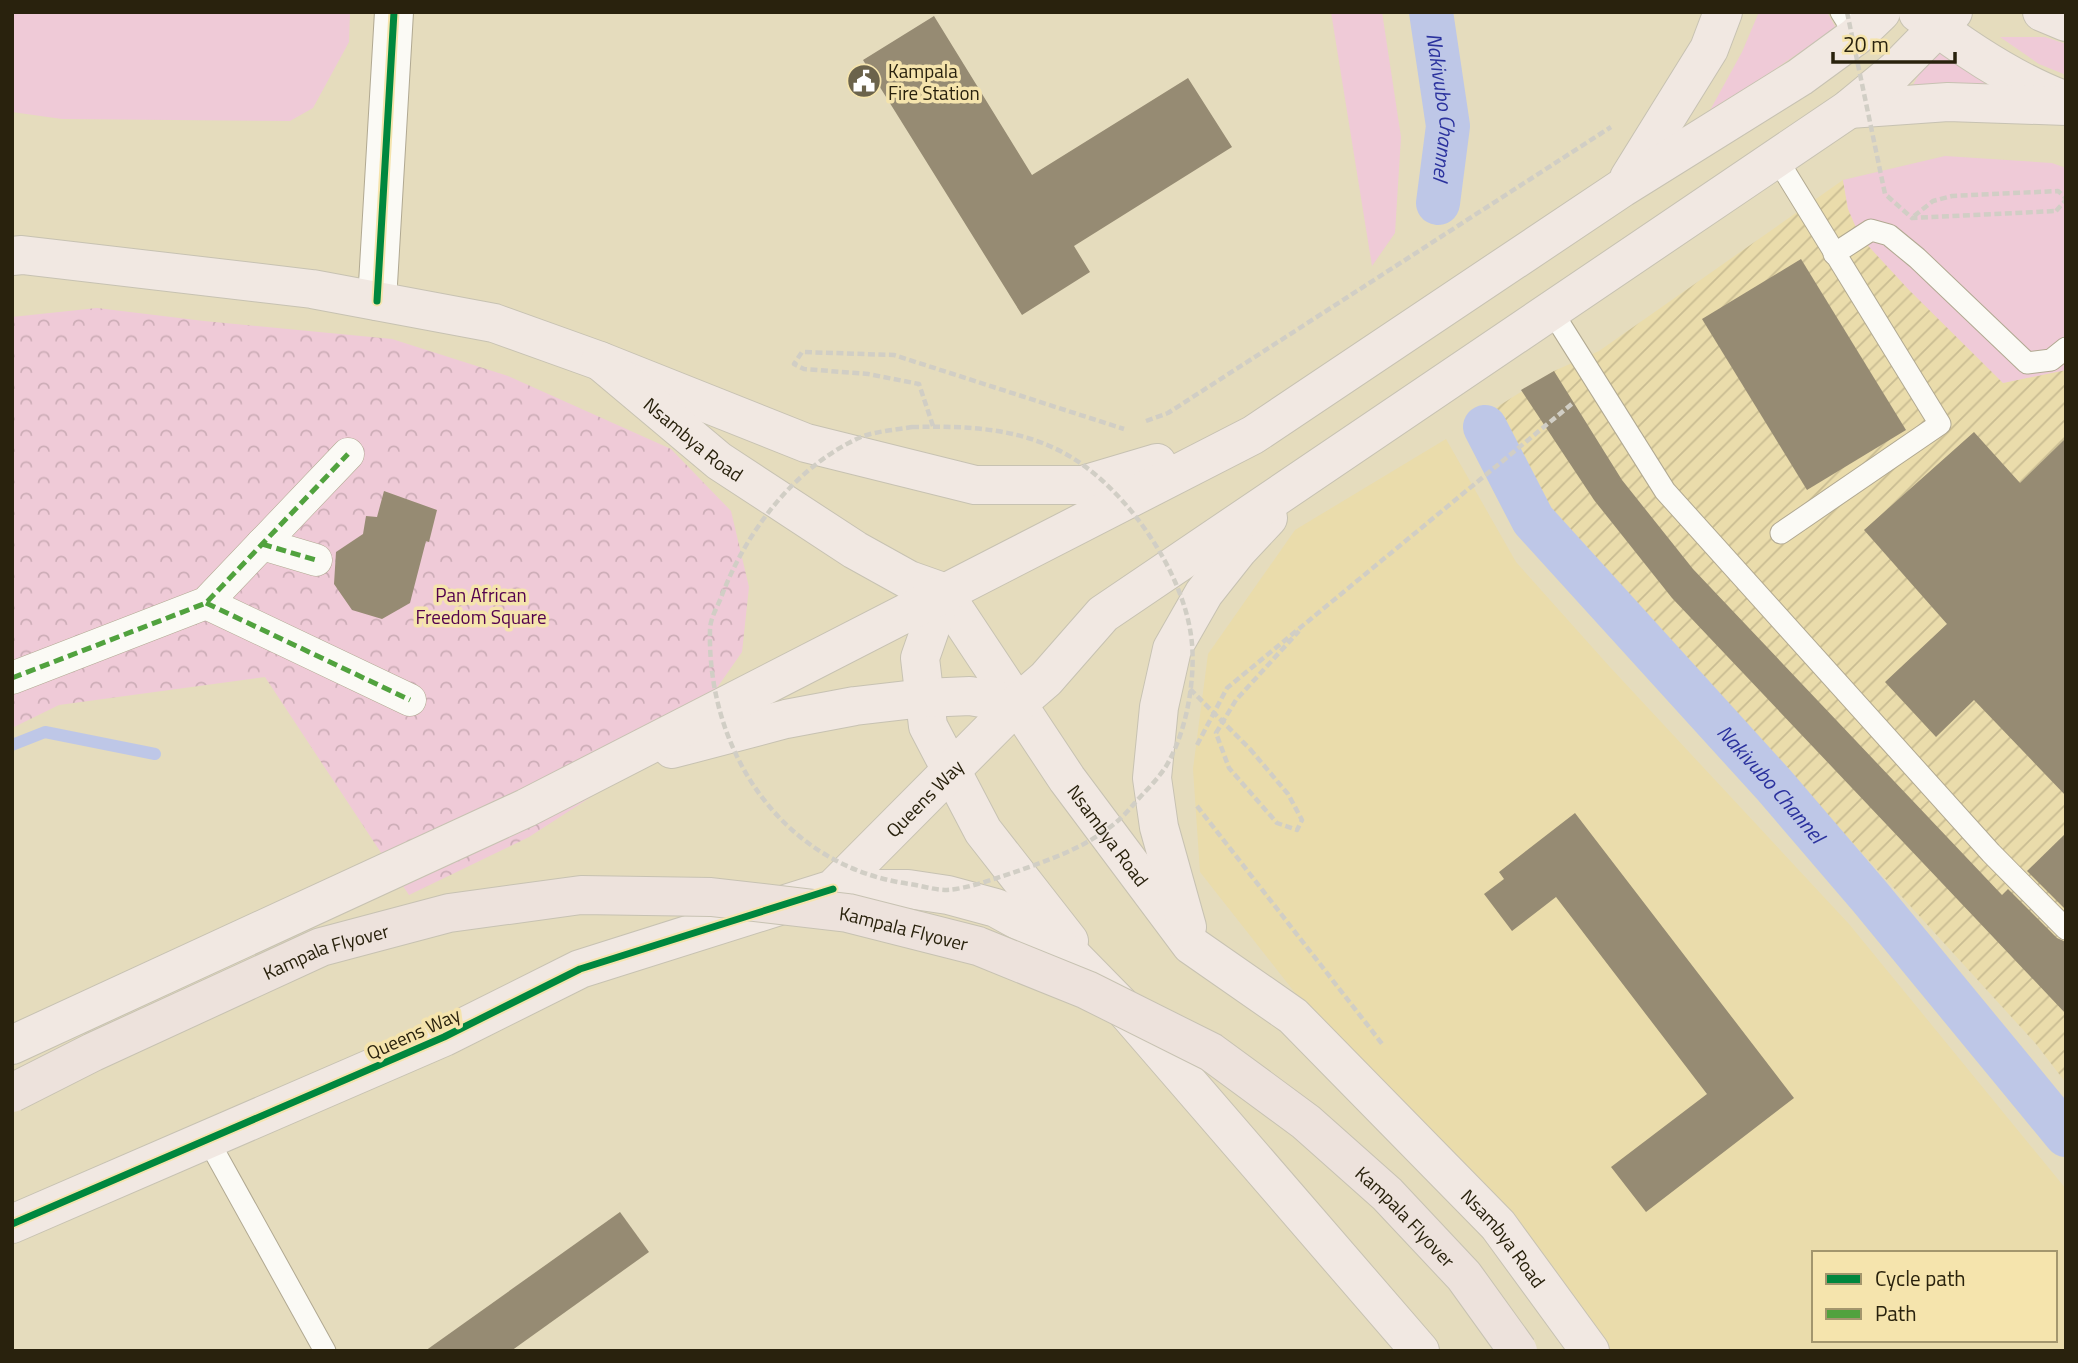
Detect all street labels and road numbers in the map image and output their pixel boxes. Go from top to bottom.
street label: Nsambya Road [638,390,750,488]
street label: Queens Way [878,752,970,843]
street label: Nsambya Road [1061,778,1157,892]
street label: Kampala Flyover [838,898,972,958]
street label: Kampala Flyover [258,915,392,987]
street label: Queens Way [361,999,465,1067]
street label: Kampala Flyover [1350,1158,1463,1274]
street label: Nsambya Road [1455,1181,1553,1293]

